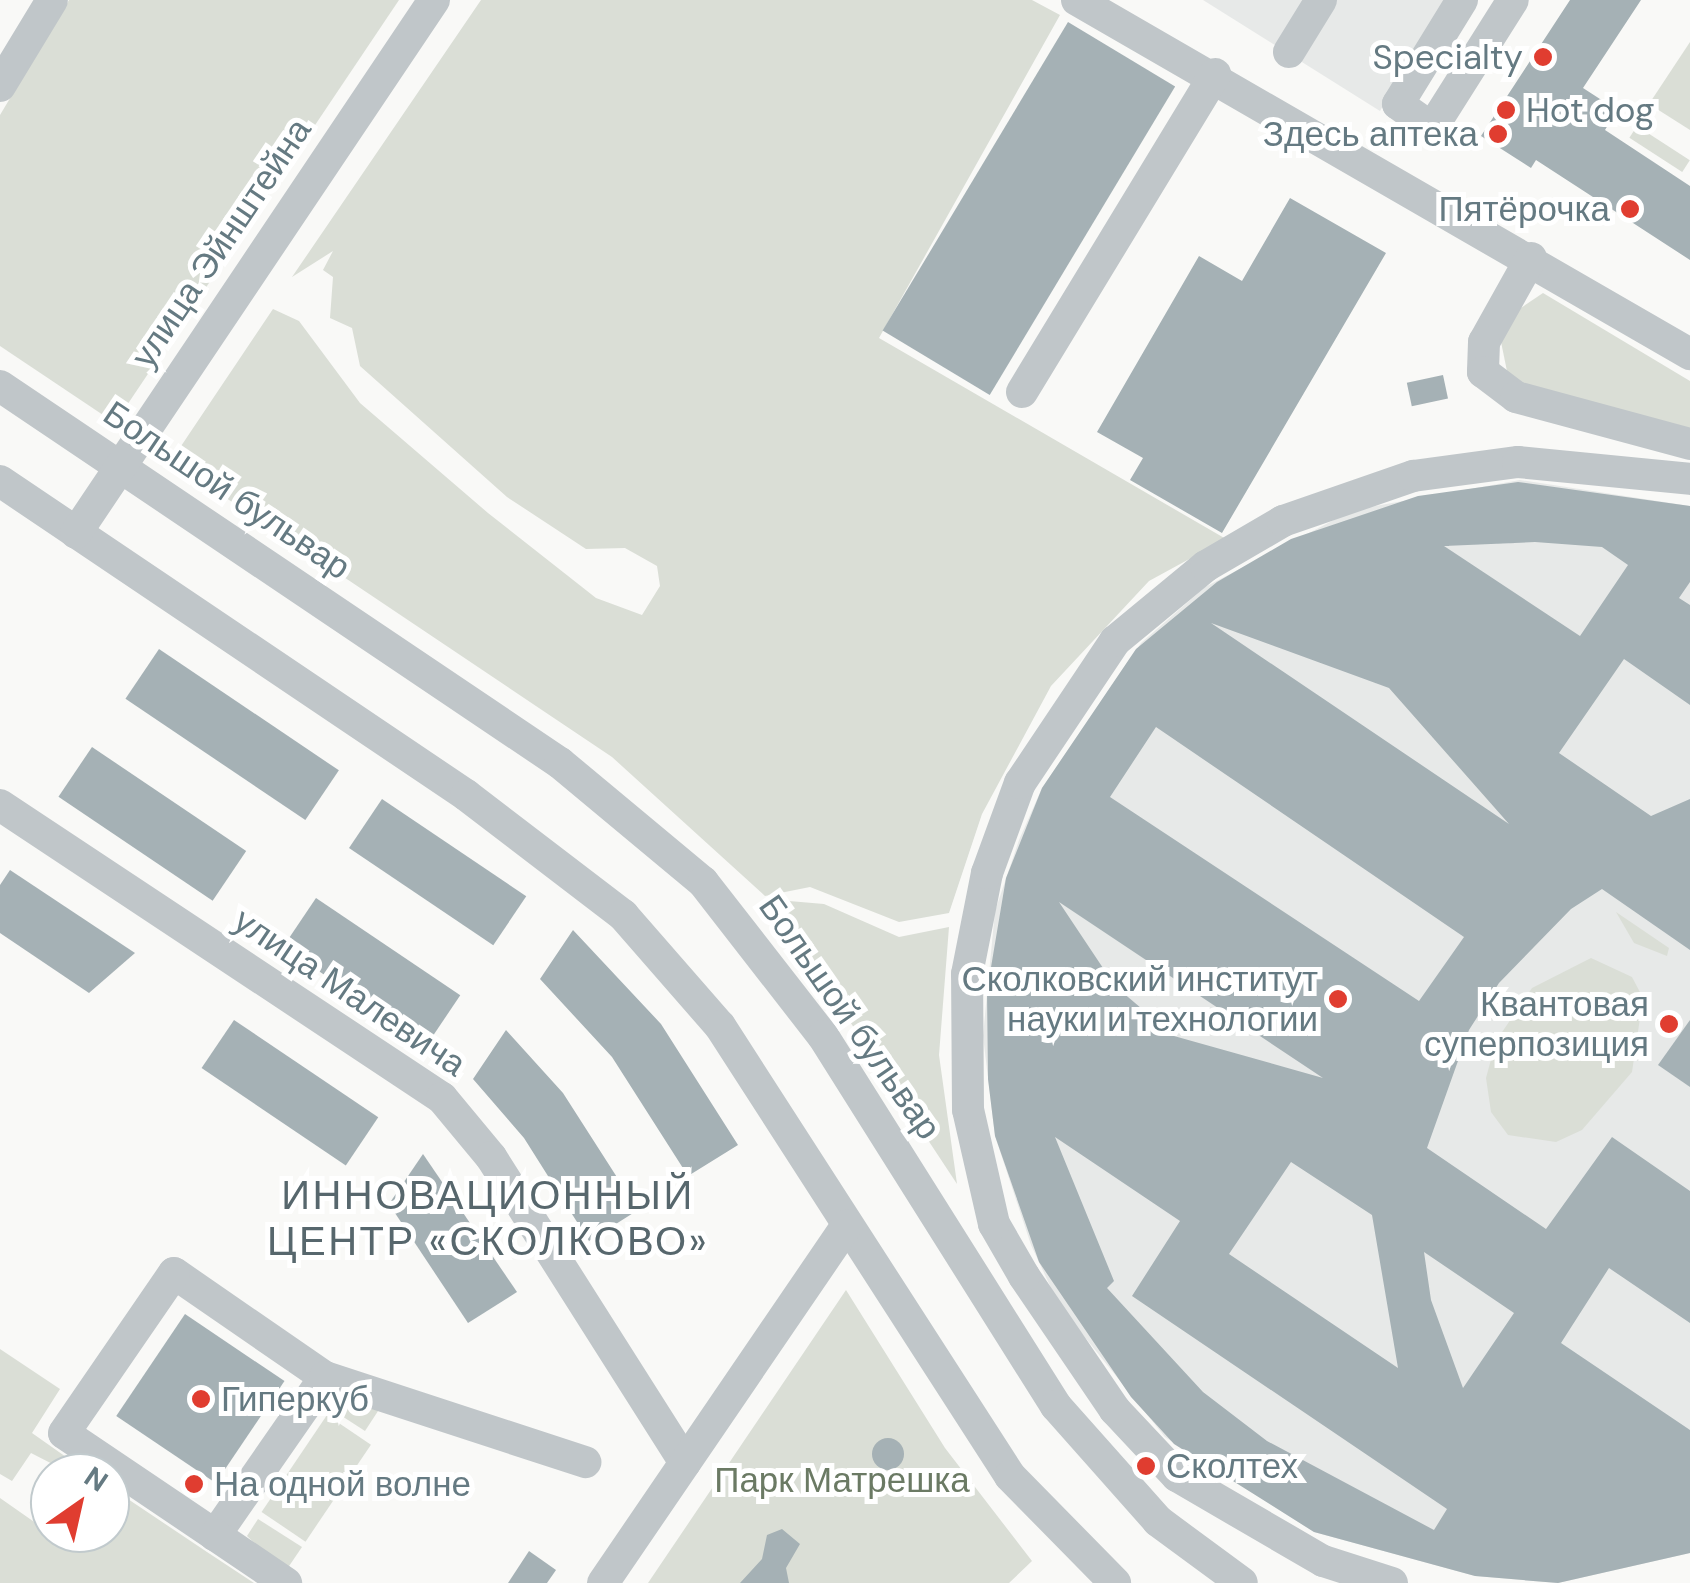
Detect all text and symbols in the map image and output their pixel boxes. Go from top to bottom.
place label: Specialty [1372,36,1523,78]
marker: Specialty [1532,46,1554,68]
place label: Hot dog [1526,89,1654,131]
marker: Hot dog [1495,99,1517,121]
street label: улица Эйнштейна [122,111,320,375]
place label: Здесь аптека [1263,113,1478,155]
marker: Здесь аптека [1487,123,1509,145]
place label: Пятёрочка [1438,188,1610,230]
marker: Пятёрочка [1619,198,1641,220]
street label: Большой бульвар [96,392,358,588]
street label: Большой бульвар [750,887,950,1147]
street label: улица Малевича [226,899,474,1085]
place label: Сколковский институт науки и технологии [961,958,1318,1040]
place label: Квантовая суперпозиция [1424,983,1649,1065]
marker: Сколковский институт науки и технологии [1327,988,1349,1010]
marker: Квантовая суперпозиция [1658,1013,1680,1035]
district label: ИННОВАЦИОННЫЙ ЦЕНТР «СКОЛКОВО» [267,1171,709,1265]
place label: Гиперкуб [221,1378,369,1420]
marker: Гиперкуб [190,1388,212,1410]
place label: Сколтех [1166,1445,1298,1487]
north arrow [30,1453,130,1553]
marker: Сколтех [1135,1455,1157,1477]
text: N [77,1458,115,1500]
park label: Парк Матрешка [714,1459,970,1501]
place label: На одной волне [214,1463,471,1505]
marker: На одной волне [183,1473,205,1495]

